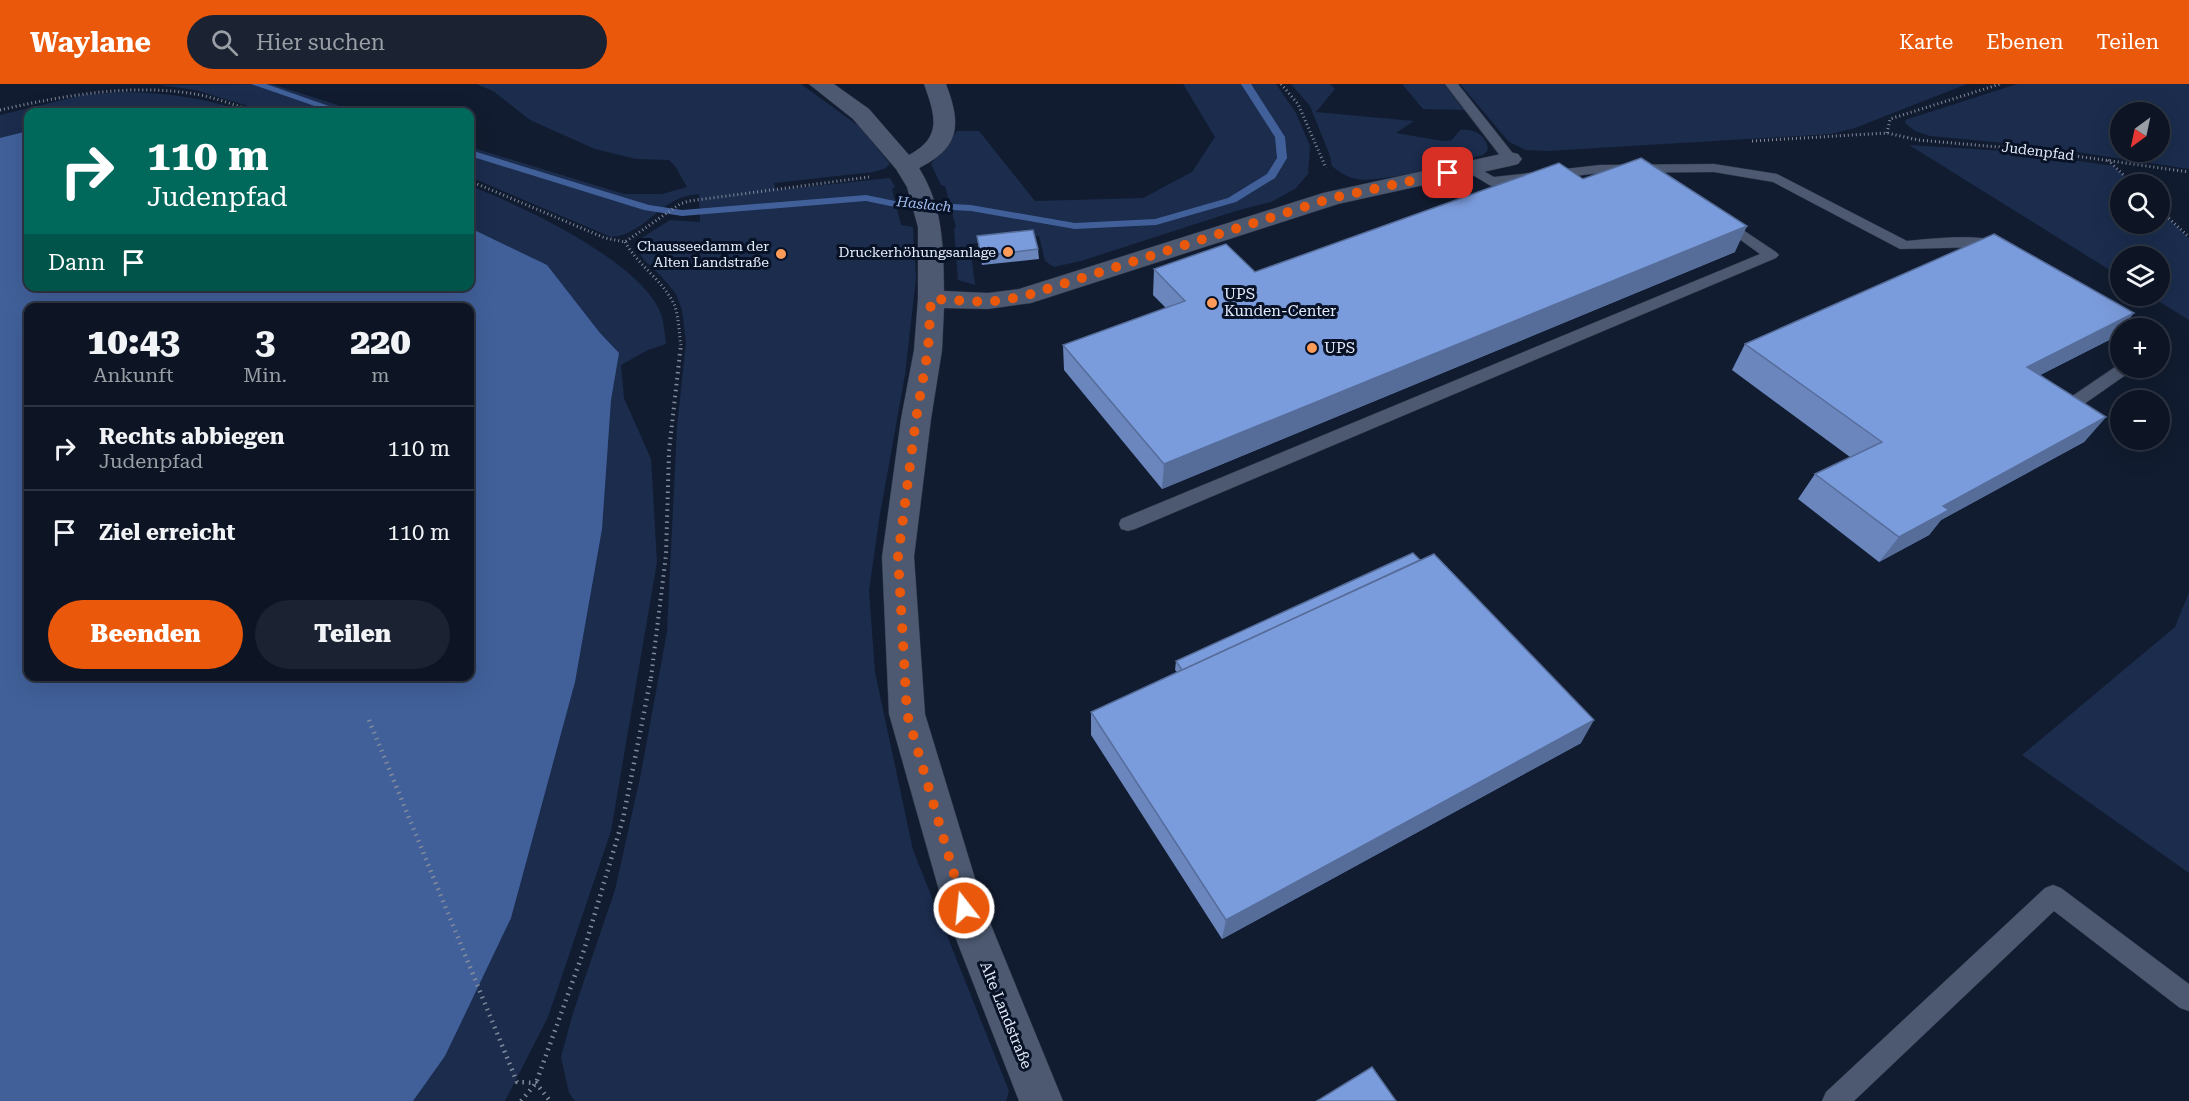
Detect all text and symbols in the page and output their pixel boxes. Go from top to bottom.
search box [187,15,607,69]
text: Waylane [30,26,151,59]
icon: search [208,26,241,59]
text: Hier suchen [256,30,385,55]
text: Karte [1899,30,1953,54]
text: Ebenen [1986,30,2064,54]
text: Teilen [2097,30,2159,54]
north arrow [2110,102,2170,162]
map controls [2110,102,2170,450]
text: 110 m [147,131,269,180]
icon: right [48,132,126,210]
street label: Judenpfad [2001,139,2075,163]
pin [1422,147,1473,198]
icon: arrive [1431,156,1464,189]
button: search [2110,174,2170,234]
text: Judenpfad [147,181,287,213]
water label: Haslach [895,193,953,215]
place label: Chausseedamm der Alten Landstraße [637,238,769,270]
place label: Druckerhöhungsanlage [839,244,996,260]
marker: Druckerhöhungsanlage [1001,245,1015,259]
icon: arrive [117,246,150,279]
button: layers [2110,246,2170,306]
marker: Chausseedamm der Alten Landstraße [774,247,788,261]
text: Dann [48,250,105,275]
place label: UPS Kunden-Center [1224,285,1336,320]
marker: UPS Kunden-Center [1205,296,1219,310]
button: + [2110,318,2170,378]
text: 10:43 [87,321,180,363]
text: 3 [255,321,275,363]
text: 220 [350,321,411,363]
place label: UPS [1324,339,1355,357]
marker: UPS [1305,341,1319,355]
text: Ankunft [94,363,174,387]
text: Min. [243,363,287,387]
text: m [371,363,390,387]
button: − [2110,390,2170,450]
text: Rechts abbiegen [99,424,285,449]
icon: right [48,432,81,465]
text: 110 m [387,436,450,461]
text: Judenpfad [99,449,203,473]
icon: arrive [48,516,81,549]
text: Ziel erreicht [99,520,235,545]
text: 110 m [387,520,450,545]
button: Beenden [48,600,243,669]
button: Teilen [255,600,450,669]
position arrow [932,876,996,940]
street label: Alte Landstraße [976,959,1036,1071]

